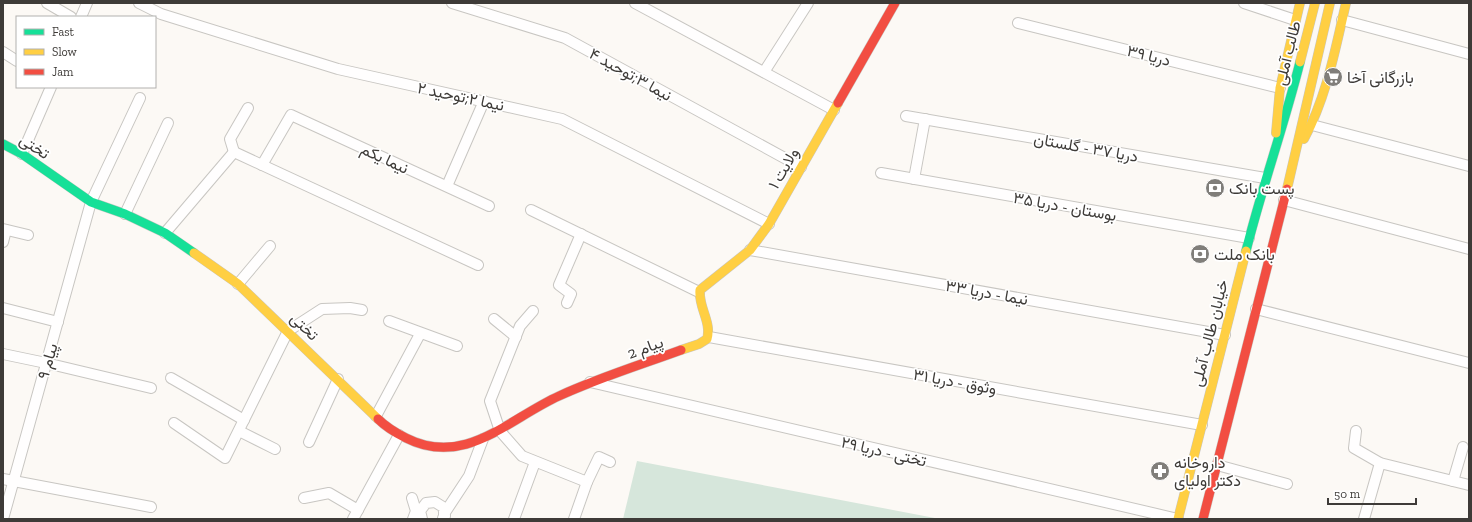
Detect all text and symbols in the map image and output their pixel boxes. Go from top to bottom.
legend [16,16,156,88]
street label: طالب آملی [1270,19,1306,87]
text: Fast [52,25,75,39]
street label: دریا ۳۹ [1125,41,1173,71]
street label: نیما ۳;توحید ۴ [586,44,675,106]
text: Slow [52,45,78,59]
text: Jam [52,65,74,79]
supermarket icon: بازرگانی آخا [1322,66,1344,88]
place label: بازرگانی آخا [1347,68,1414,88]
street label: نیما ۲;توحید ۲ [415,78,506,116]
street label: دریا ۳۷ - گلستان [1032,129,1140,167]
street label: تختی [16,130,53,164]
street label: نیما یکم [357,139,412,179]
street label: ولایت ۱ [764,144,804,193]
bank icon: پست بانک [1204,177,1226,199]
place label: پست بانک [1229,179,1295,200]
street label: بوستان - دریا ۳۵ [1012,188,1118,226]
bank icon: بانک ملت [1189,243,1211,265]
place label: بانک ملت [1214,245,1275,264]
street label: نیما - دریا ۳۳ [944,276,1030,310]
street label: خیابان طالب آملی [1187,277,1233,389]
street label: تختی [286,308,323,345]
street label: پیام 2 [625,332,666,365]
street label: پیام ۹ [33,341,64,382]
street label: وثوق - دریا ۳۱ [912,365,998,399]
street label: تختی - دریا ۲۹ [839,432,928,472]
place label: داروخانه دکتر اولیای [1174,453,1241,491]
pharmacy icon: داروخانه دکتر اولیای [1149,460,1171,482]
scale bar [1328,480,1416,506]
text: 50 m [1334,487,1361,501]

